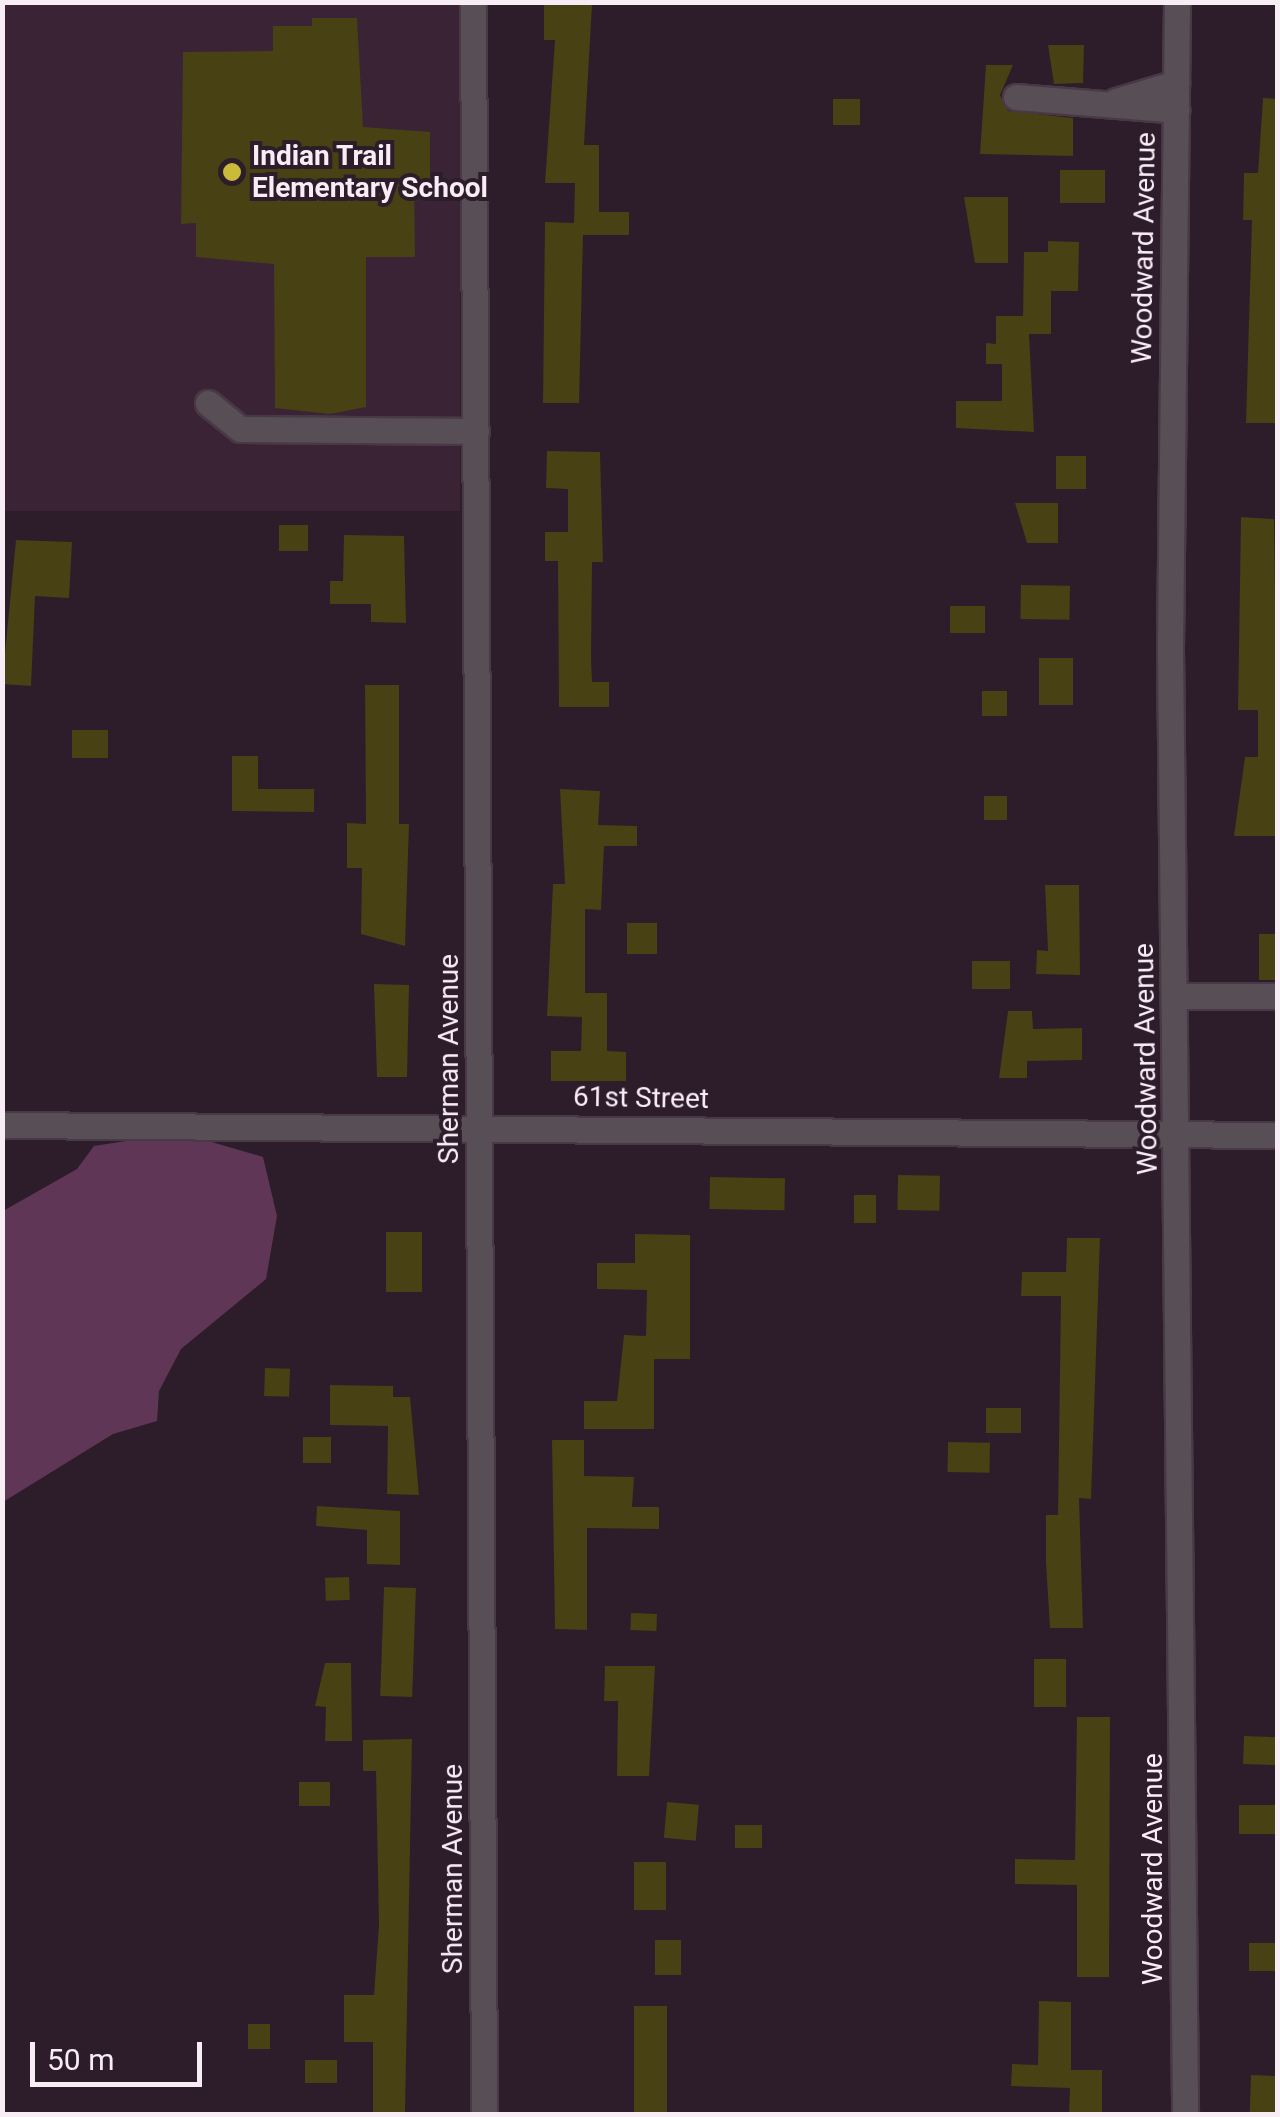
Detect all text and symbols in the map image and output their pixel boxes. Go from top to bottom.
street label: Woodward Avenue [1125,132,1163,364]
place label: Indian Trail Elementary School [252,139,488,205]
marker: Indian Trail Elementary School [221,161,243,183]
street label: Woodward Avenue [1127,943,1165,1175]
street label: Sherman Avenue [432,954,466,1164]
street label: 61st Street [573,1080,709,1116]
street label: Woodward Avenue [1136,1753,1170,1985]
street label: Sherman Avenue [436,1764,470,1974]
scale bar [35,2022,208,2084]
text: 50 m [47,2042,114,2077]

